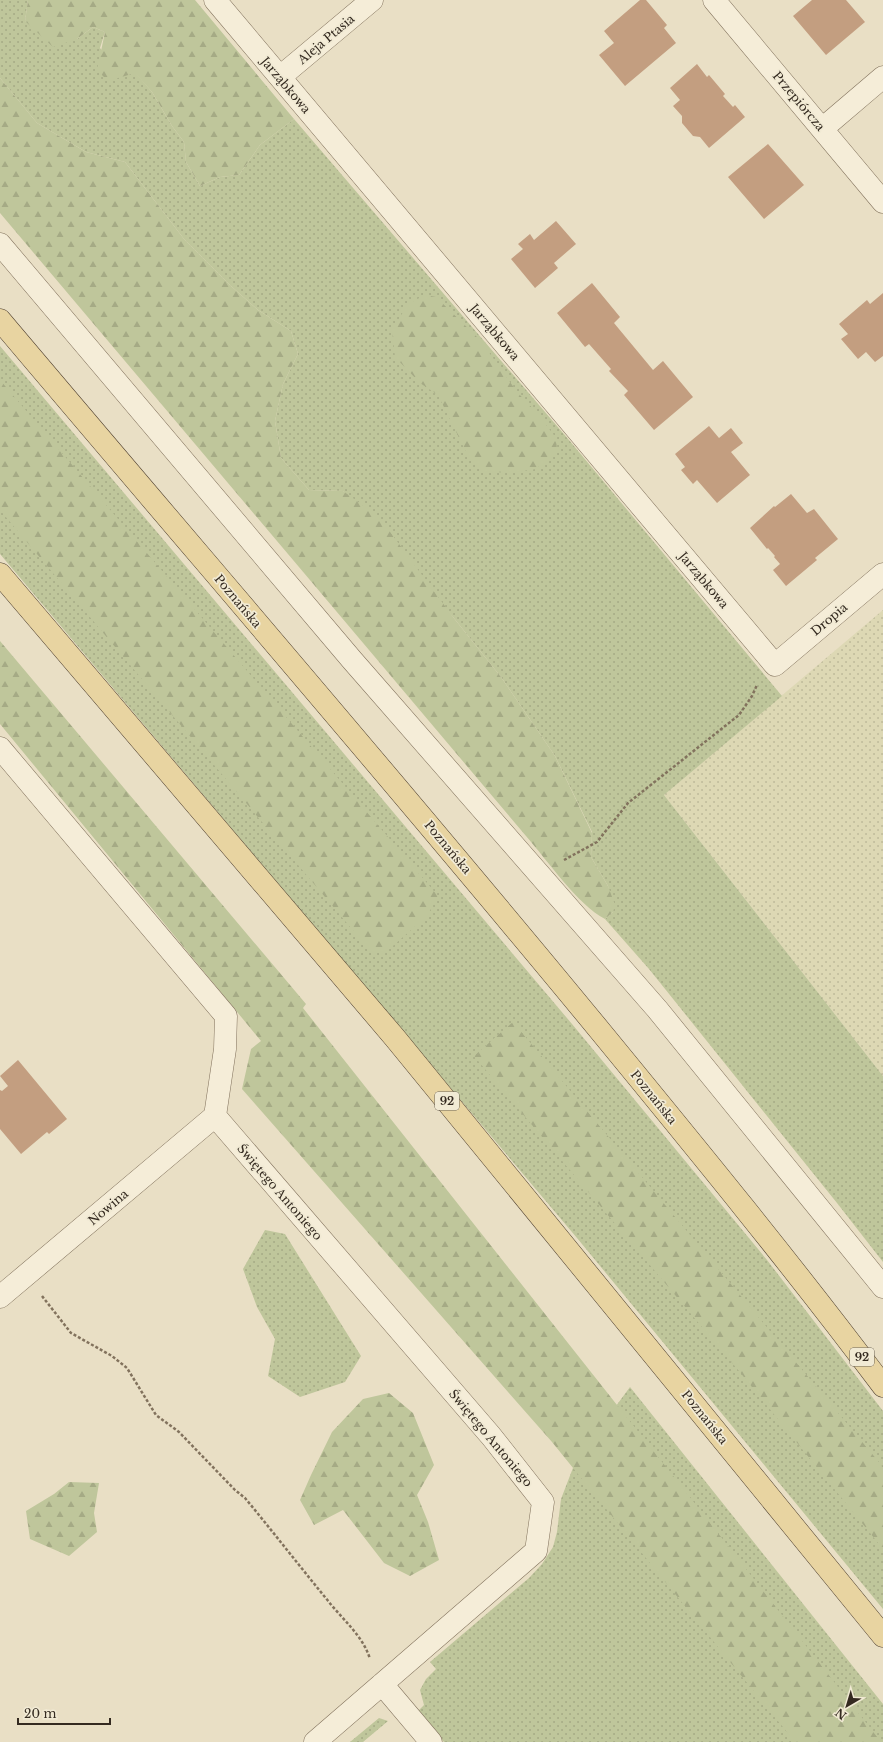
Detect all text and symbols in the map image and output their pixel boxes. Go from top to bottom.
street label: Aleja Ptasia [294,11,358,68]
street label: Jarząbkowa [257,52,314,117]
street label: Przepiórcza [770,68,828,134]
street label: Jarząbkowa [466,299,523,364]
street label: Jarząbkowa [675,547,732,612]
street label: Poznańska [211,571,265,631]
street label: Dropia [808,599,851,639]
street label: Poznańska [421,817,475,877]
street label: Poznańska [628,1067,681,1127]
road number: 92 [435,1092,459,1110]
street label: Świętego Antoniego [234,1140,327,1243]
street label: Nowina [85,1186,131,1228]
road number: 92 [850,1348,874,1366]
street label: Świętego Antoniego [446,1386,537,1490]
street label: Poznańska [679,1387,732,1447]
north arrow [827,1686,867,1726]
scale bar [18,1700,110,1726]
text: N [832,1705,849,1723]
text: 20 m [24,1706,56,1721]

